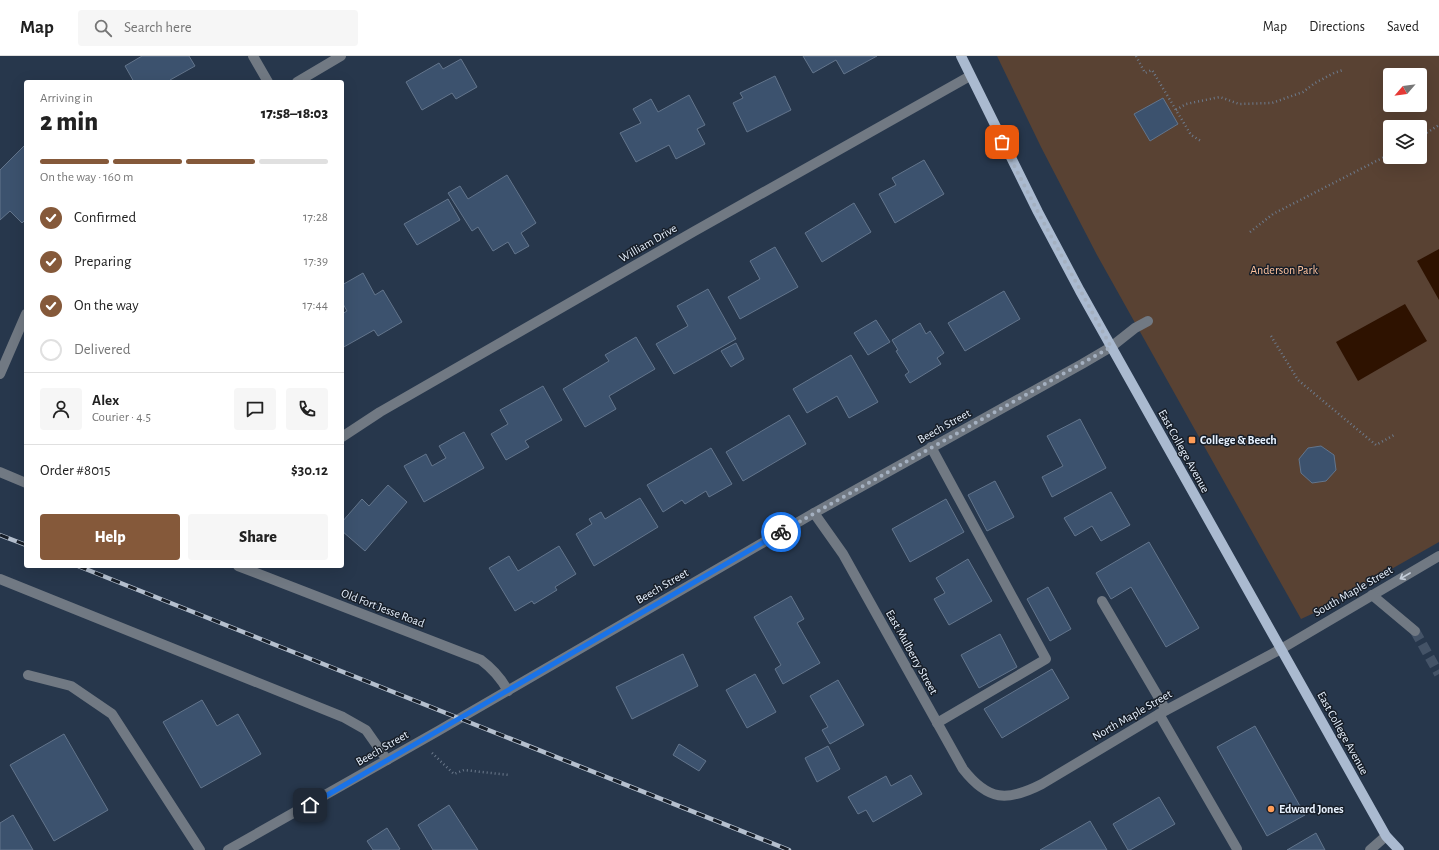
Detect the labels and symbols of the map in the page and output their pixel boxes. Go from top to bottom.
north arrow [1383,68,1427,112]
pin [985,125,1019,159]
street label: William Drive [617,222,679,264]
park label: Anderson Park [1250,264,1318,276]
street label: Beech Street [916,406,973,445]
street label: East College Avenue [1156,407,1212,495]
place label: College & Beech [1200,434,1277,446]
marker: College & Beech [1187,435,1197,445]
courier [761,512,801,552]
street label: South Maple Street [1311,563,1395,619]
street label: Beech Street [634,566,690,606]
one-way arrow [1399,572,1411,580]
street label: Old Fort Jesse Road [340,587,426,629]
street label: East Mulberry Street [883,608,940,697]
street label: North Maple Street [1090,687,1174,743]
street label: East College Avenue [1315,689,1371,777]
street label: Beech Street [354,728,410,768]
pin [293,788,327,822]
place label: Edward Jones [1279,803,1344,815]
marker: Edward Jones [1266,804,1276,814]

